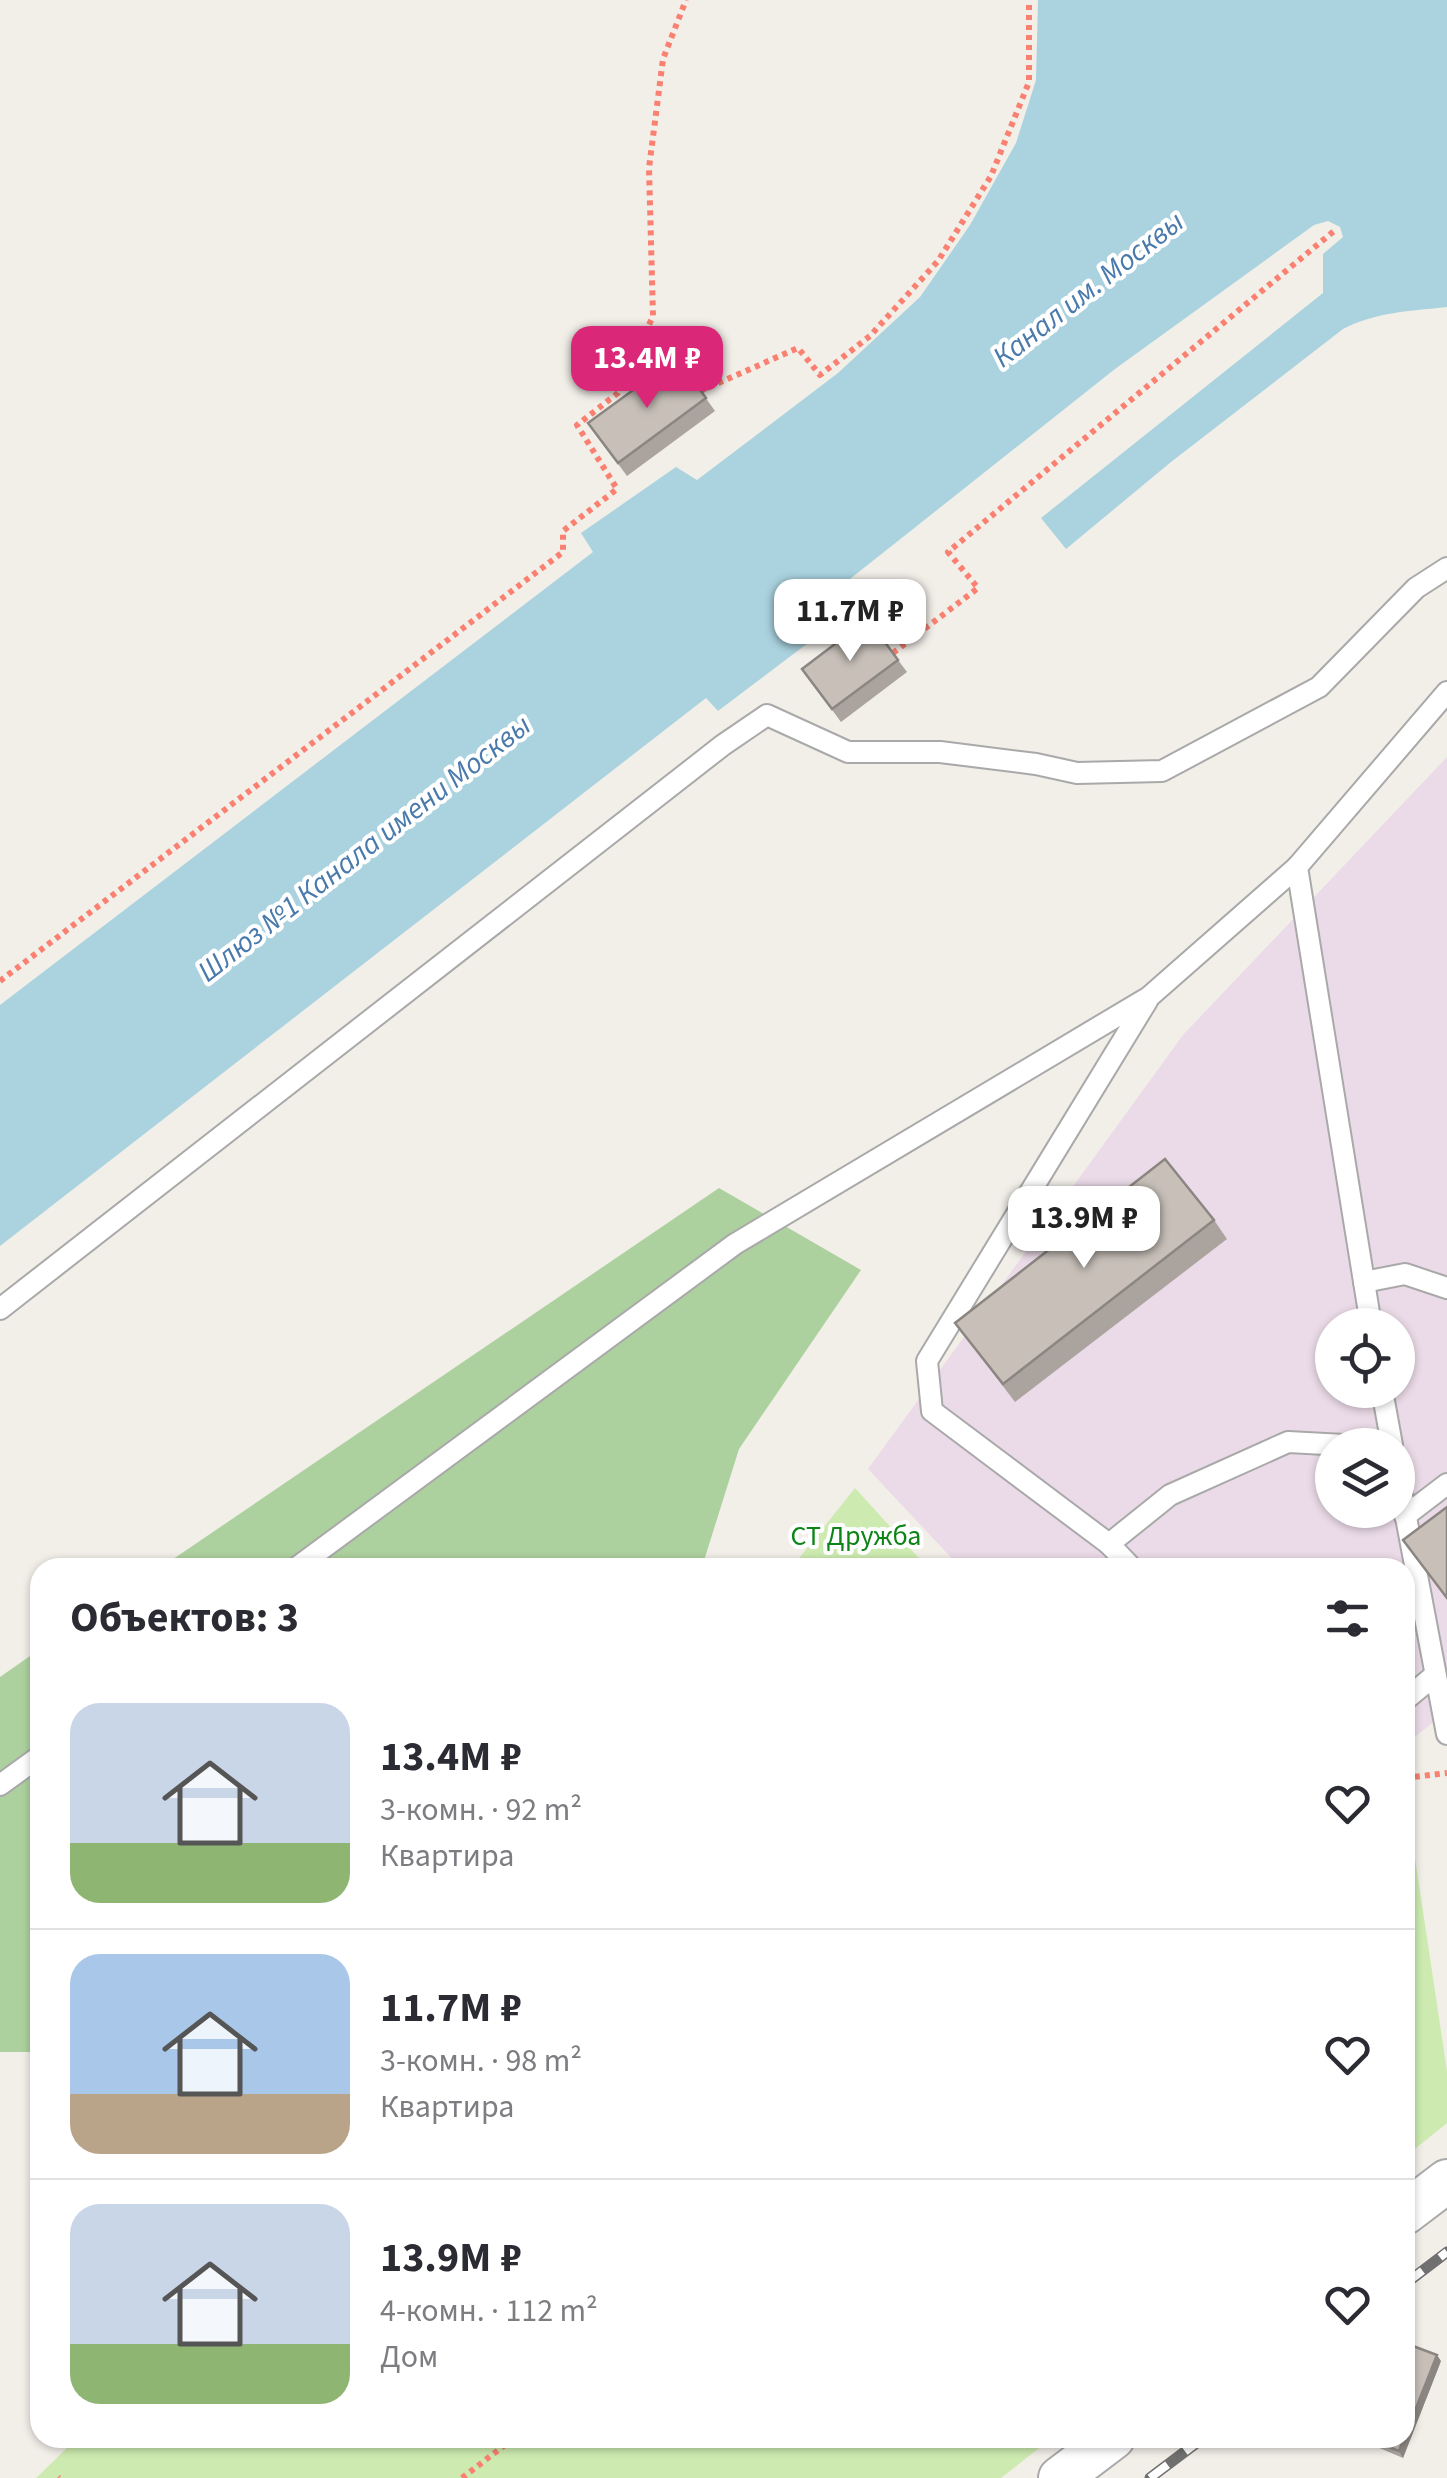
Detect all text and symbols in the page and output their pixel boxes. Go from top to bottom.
water label: Канал им. Москвы [983,201,1193,378]
pin: 13.4M ₽ [555,326,739,411]
text: 13.4M ₽ [593,335,701,381]
pin: 11.7M ₽ [758,579,942,664]
text: 11.7M ₽ [796,588,904,634]
water label: Шлюз №1 Канала имени Москвы [188,704,540,992]
pin: 13.9M ₽ [992,1186,1176,1271]
text: 13.9M ₽ [1030,1195,1138,1241]
map controls [1315,1308,1415,1528]
button: locate [1315,1308,1415,1408]
button: layers [1315,1428,1415,1528]
park label: СТ Дружба [791,1516,921,1556]
text: Объектов: 3 [70,1588,299,1648]
icon: filters [1320,1591,1375,1646]
text: 13.4M ₽ [380,1727,522,1787]
icon: home [150,1743,270,1863]
icon: heart [1320,1776,1375,1831]
text: 3-комн. · 92 m² [380,1787,582,1833]
text: Квартира [380,1833,514,1879]
text: 11.7M ₽ [380,1978,522,2038]
icon: home [150,1994,270,2114]
icon: heart [1320,2027,1375,2082]
text: 3-комн. · 98 m² [380,2038,582,2084]
text: Квартира [380,2084,514,2130]
text: 13.9M ₽ [380,2228,522,2288]
icon: home [150,2244,270,2364]
icon: heart [1320,2277,1375,2332]
text: 4-комн. · 112 m² [380,2288,598,2334]
text: Дом [380,2334,438,2380]

